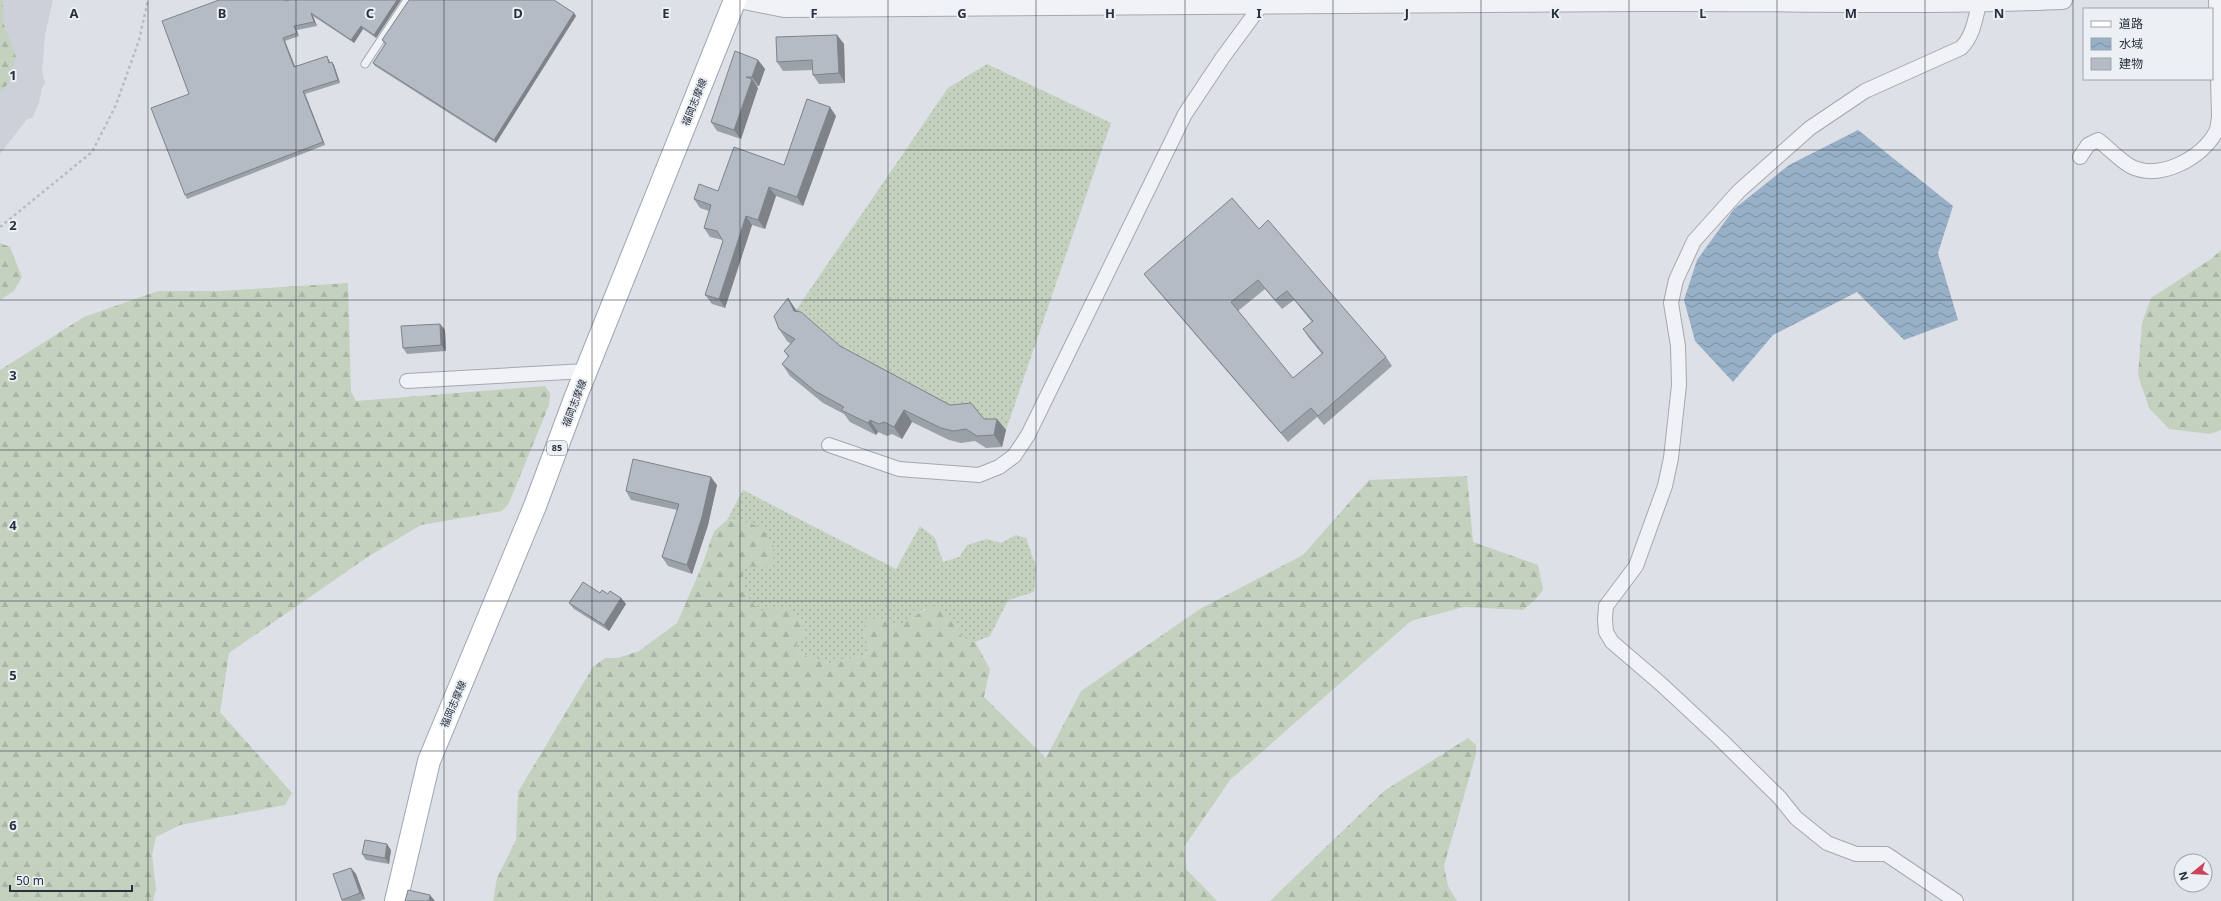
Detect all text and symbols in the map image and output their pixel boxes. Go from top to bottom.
text: A [70,4,79,22]
text: B [218,4,226,22]
text: C [366,4,374,22]
text: D [513,4,523,22]
text: E [662,4,670,22]
text: F [810,4,818,22]
text: G [957,4,967,22]
text: H [1105,4,1115,22]
text: I [1256,4,1262,22]
text: J [1404,4,1409,22]
text: K [1551,4,1560,22]
text: L [1699,4,1707,22]
text: M [1845,4,1857,22]
text: N [1994,4,2004,22]
legend [2083,8,2213,80]
text: 道路 [2119,15,2143,32]
text: 水域 [2119,35,2143,52]
text: 建物 [2119,55,2143,72]
text: 1 [9,66,17,84]
street label: 福岡志摩線 [678,76,710,128]
text: 2 [9,216,17,234]
text: 3 [9,366,17,384]
street label: 福岡志摩線 [559,377,589,429]
road number: 85 [547,441,567,455]
text: 4 [9,516,17,534]
text: 5 [9,666,17,684]
street label: 福岡志摩線 [437,678,469,730]
text: 6 [9,816,17,834]
north arrow [2173,853,2213,893]
scale bar [10,867,132,893]
text: N [2174,870,2192,883]
text: 50 m [16,872,44,889]

